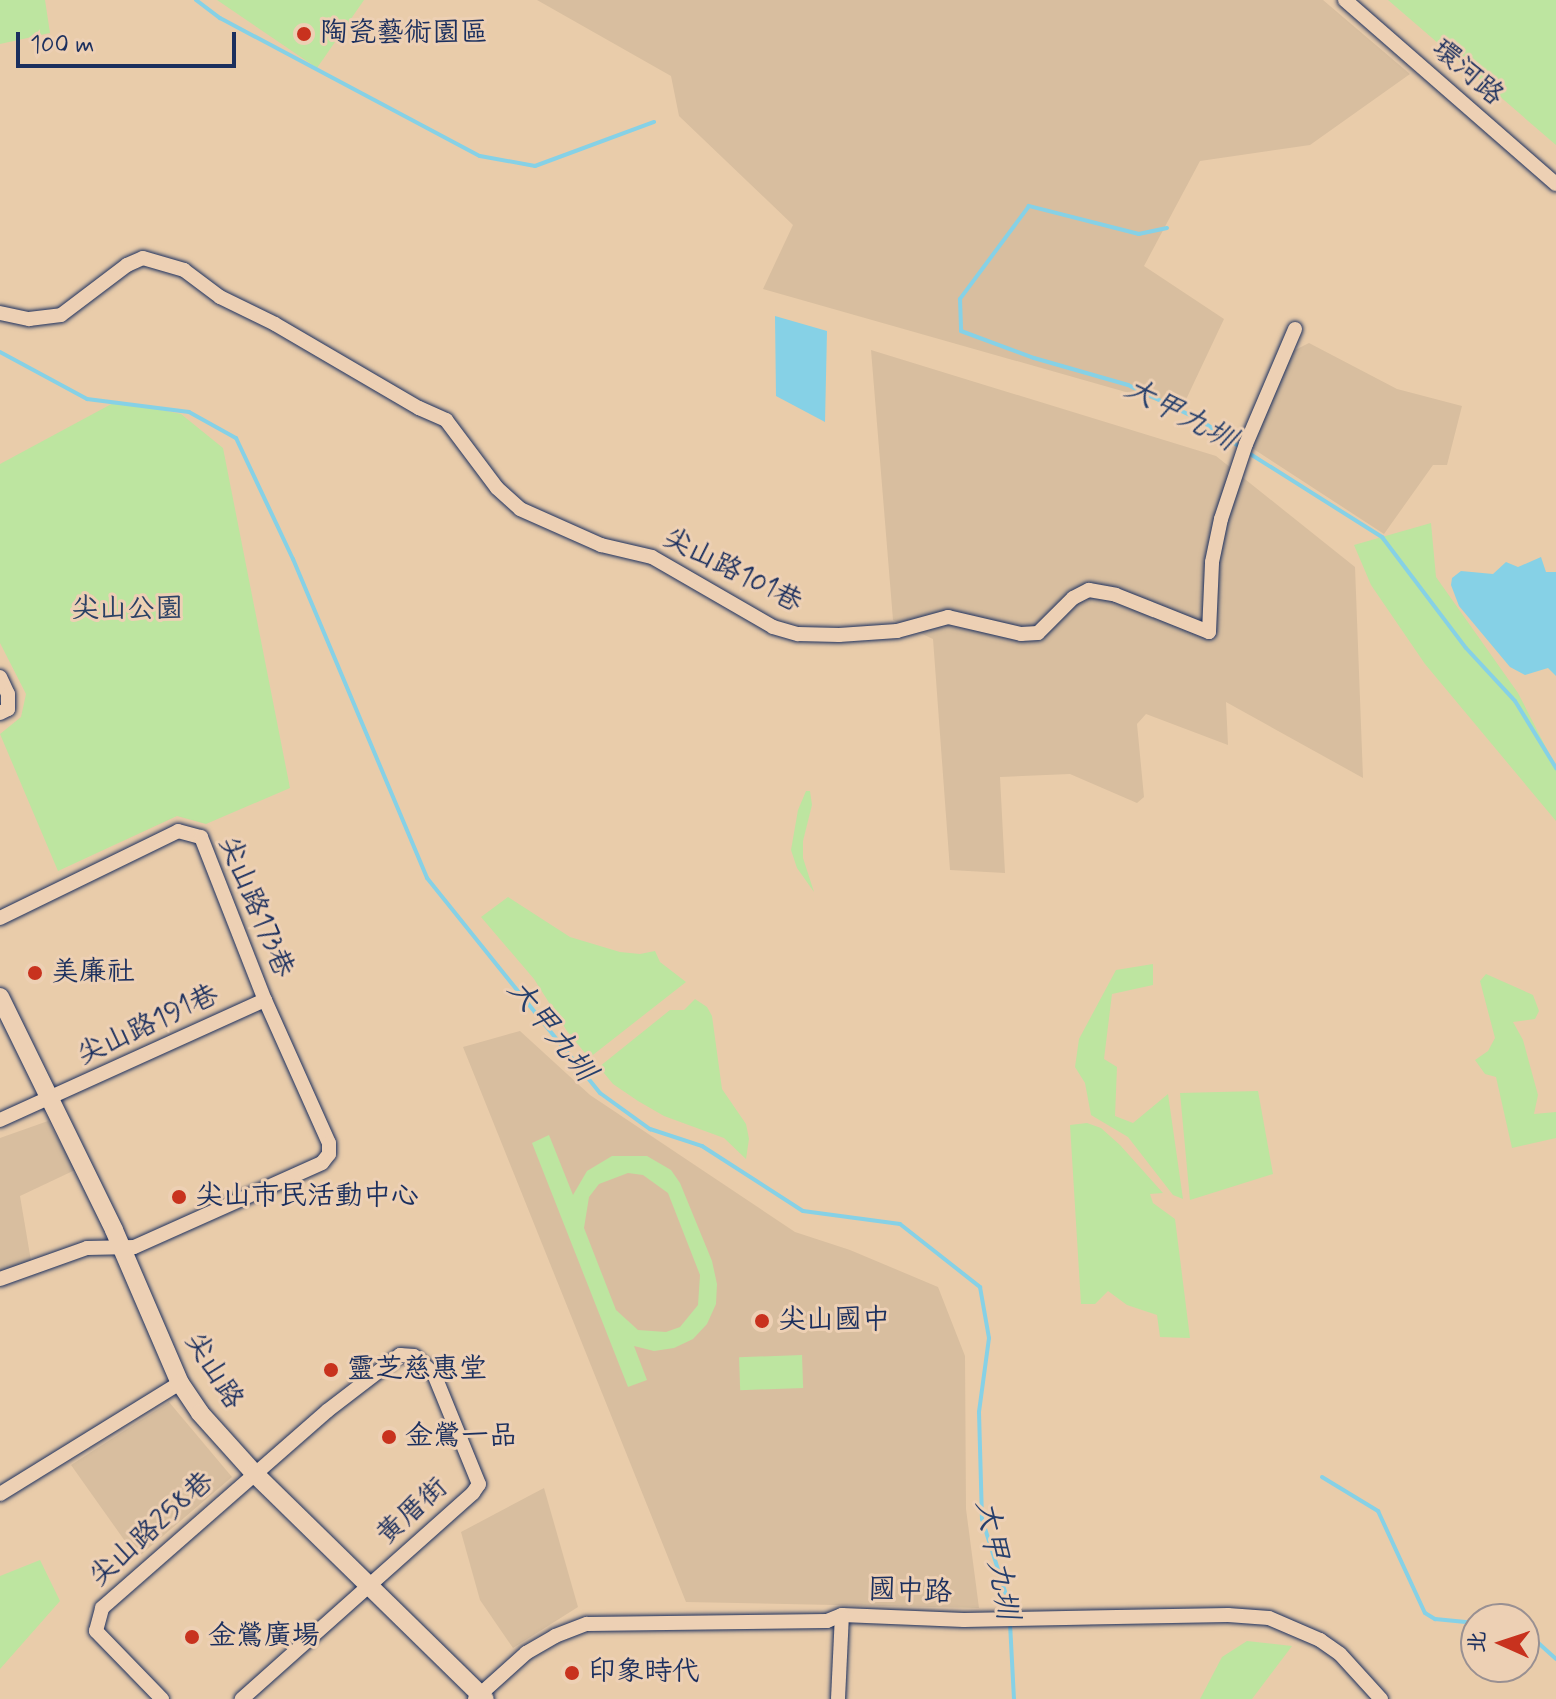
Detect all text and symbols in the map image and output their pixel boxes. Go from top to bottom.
scale bar [20,16,240,66]
place label: 陶瓷藝術園區 [320,17,488,51]
marker: 陶瓷藝術園區 [295,25,313,43]
text: 100 m [30,30,94,61]
street label: 環河路 [1424,33,1510,113]
water label: 大甲九圳 [1119,371,1241,459]
street label: 尖山路101巷 [657,522,807,620]
park label: 尖山公園 [71,593,183,627]
street label: 尖山路173巷 [210,831,300,983]
place label: 美廉社 [51,956,135,990]
marker: 美廉社 [26,964,44,982]
water label: 大甲九圳 [499,973,603,1089]
street label: 尖山路191巷 [72,979,224,1073]
place label: 尖山市民活動中心 [195,1180,419,1214]
marker: 尖山市民活動中心 [170,1188,188,1206]
place label: 尖山國中 [778,1304,890,1338]
marker: 尖山國中 [753,1312,771,1330]
street label: 尖山路 [176,1326,250,1416]
place label: 靈芝慈惠堂 [347,1353,487,1387]
marker: 靈芝慈惠堂 [322,1361,340,1379]
place label: 金鶯一品 [405,1420,517,1454]
marker: 金鶯一品 [380,1428,398,1446]
street label: 尖山路258巷 [83,1465,221,1595]
street label: 黃厝街 [371,1471,455,1553]
water label: 大甲九圳 [967,1498,1025,1622]
street label: 國中路 [867,1574,953,1610]
north arrow [1460,1603,1540,1683]
place label: 金鶯廣場 [208,1620,320,1654]
marker: 金鶯廣場 [183,1628,201,1646]
text: 北 [1463,1630,1493,1654]
place label: 印象時代 [588,1656,700,1690]
marker: 印象時代 [563,1664,581,1682]

